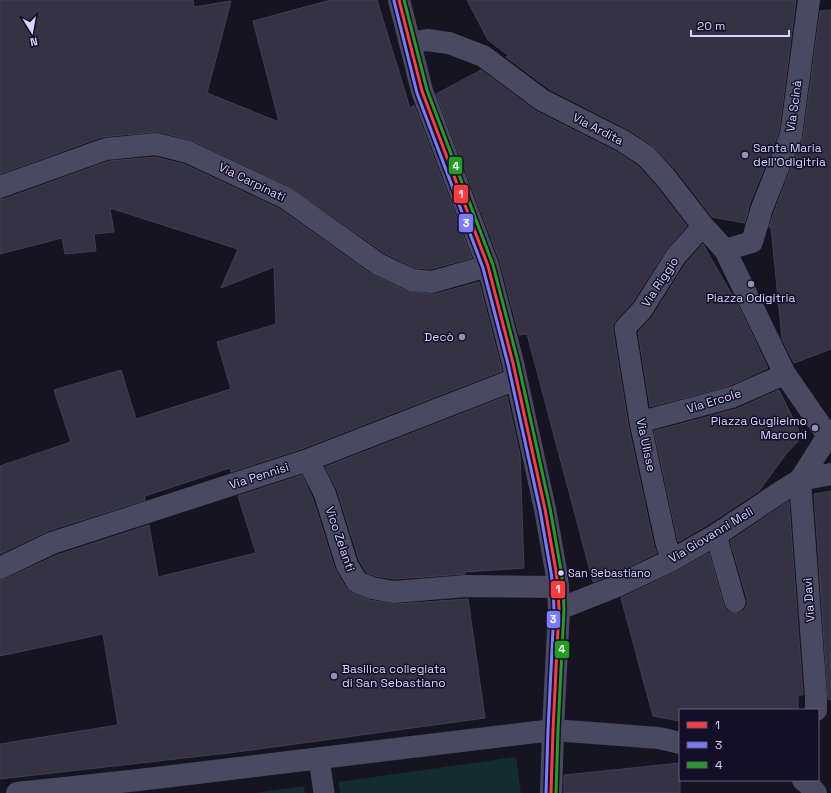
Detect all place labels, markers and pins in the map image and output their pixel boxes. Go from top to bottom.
place label: Santa Maria dell'Odigitria [753,140,826,170]
marker: Santa Maria dell'Odigitria [740,150,750,160]
marker: Piazza Odigitria [746,279,756,289]
place label: Piazza Odigitria [707,290,795,306]
place label: Decò [424,329,454,345]
marker: Decò [457,332,467,342]
place label: Piazza Guglielmo Marconi [711,413,807,443]
marker: Piazza Guglielmo Marconi [810,423,820,433]
place label: San Sebastiano [568,566,651,580]
marker: San Sebastiano [556,568,566,578]
place label: Basilica collegiata di San Sebastiano [342,661,446,691]
marker: Basilica collegiata di San Sebastiano [329,671,339,681]

